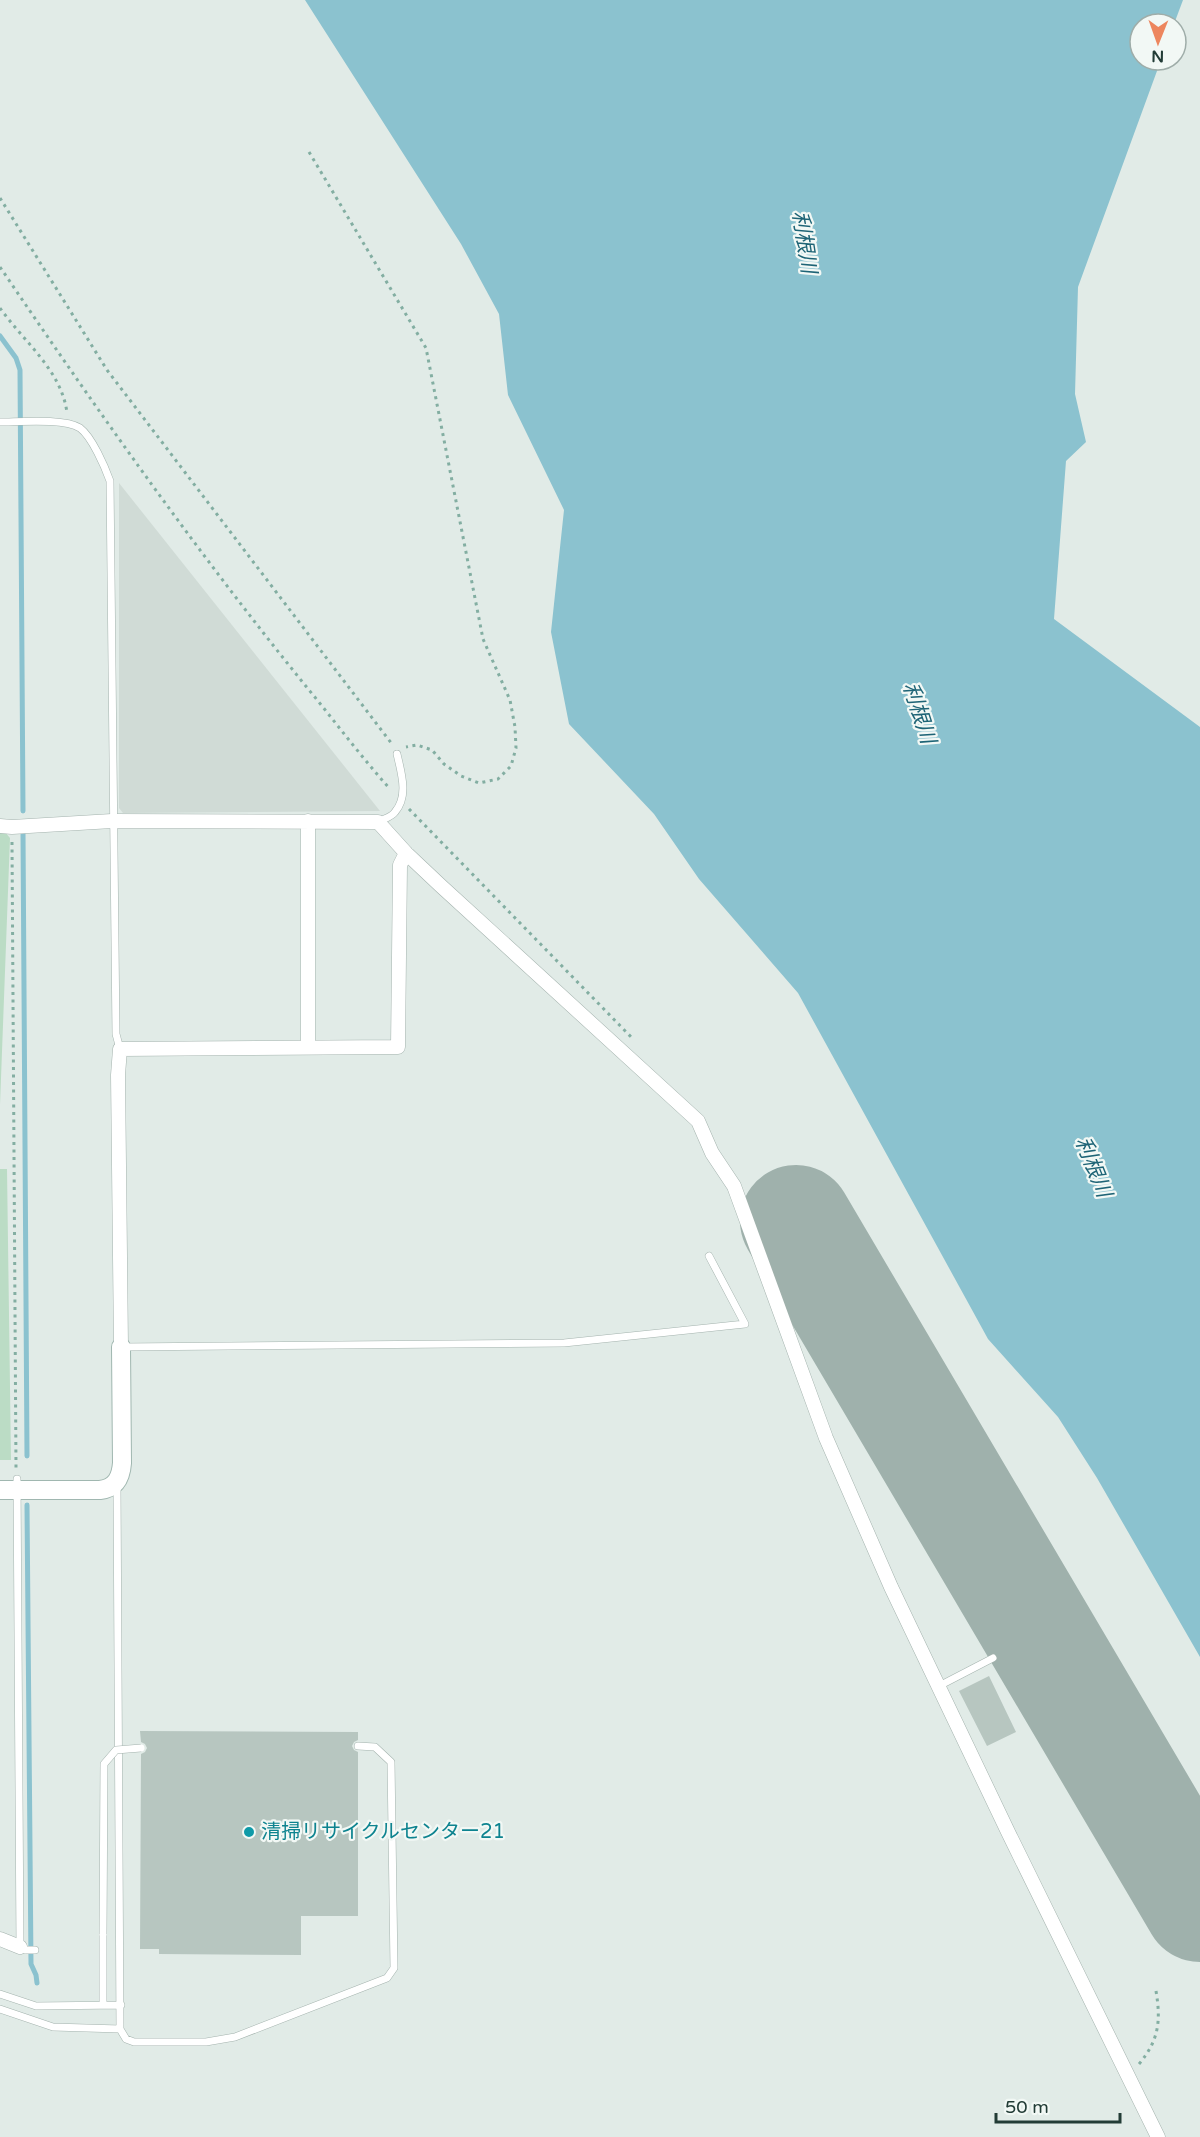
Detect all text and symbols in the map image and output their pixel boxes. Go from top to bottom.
north arrow [1128,12,1188,72]
text: N [1151,46,1164,66]
water label: 利根川 [787,209,822,277]
water label: 利根川 [897,679,941,749]
water label: 利根川 [1070,1133,1117,1203]
place label: 清掃リサイクルセンター21 [261,1820,505,1844]
marker: 清掃リサイクルセンター21 [242,1825,256,1839]
scale bar [996,2086,1120,2124]
text: 50 m [1005,2096,1049,2118]

